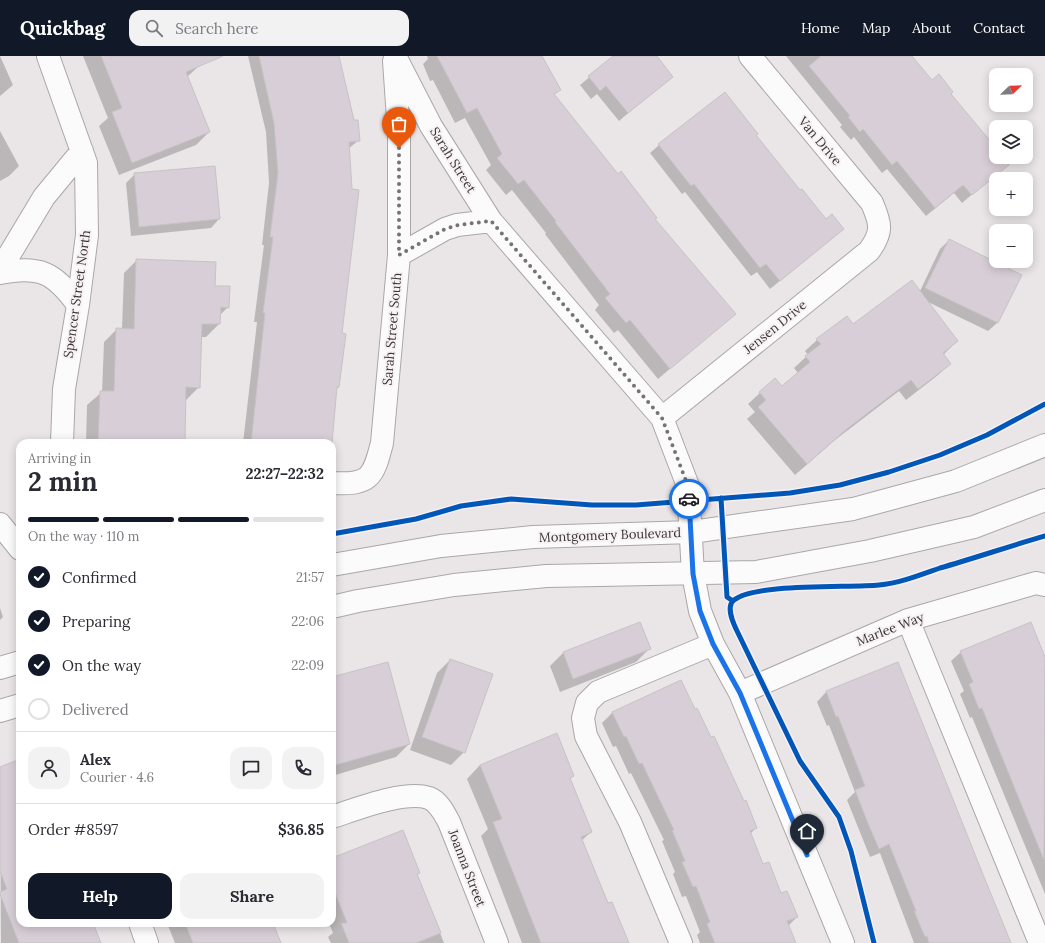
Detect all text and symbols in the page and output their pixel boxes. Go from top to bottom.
search box [129,10,409,46]
text: Quickbag [20,16,105,40]
icon: search [143,17,165,39]
text: Search here [175,19,258,38]
text: Home [801,19,840,37]
text: Map [862,19,890,37]
text: About [912,19,951,37]
text: Contact [973,19,1025,37]
north arrow [989,68,1033,112]
map controls [989,68,1033,268]
pin [382,107,416,148]
street label: Van Drive [794,112,845,169]
icon: bag [388,113,410,135]
button: layers [989,120,1033,164]
street label: Sarah Street [426,124,480,196]
button: + [989,172,1033,216]
button: − [989,224,1033,268]
street label: Spencer Street North [60,229,94,359]
street label: Sarah Street South [379,272,405,386]
street label: Jensen Drive [739,296,810,358]
text: Arriving in [28,450,91,467]
text: 22:27–22:32 [245,464,324,483]
text: 2 min [28,465,98,498]
courier [669,479,709,519]
icon: car [678,488,700,510]
street label: Montgomery Boulevard [539,524,682,546]
text: On the way · 110 m [28,528,139,545]
icon: check [28,566,50,588]
text: Confirmed [62,568,137,587]
text: 21:57 [296,569,324,586]
street label: Marlee Way [854,608,926,650]
icon: check [28,610,50,632]
text: Preparing [62,612,130,631]
text: 22:06 [291,613,324,630]
icon: check [28,654,50,676]
text: On the way [62,656,141,675]
text: 22:09 [291,657,324,674]
text: Delivered [62,700,129,719]
button: person [28,747,70,789]
button: chat [230,747,272,789]
button: phone [282,747,324,789]
text: Alex [80,750,111,769]
text: Courier · 4.6 [80,769,154,786]
pin [790,814,824,855]
text: Order #8597 [28,820,118,839]
text: $36.85 [278,820,324,839]
icon: home [796,820,818,842]
street label: Joanna Street [444,826,490,909]
button: Help [28,873,172,919]
button: Share [180,873,324,919]

